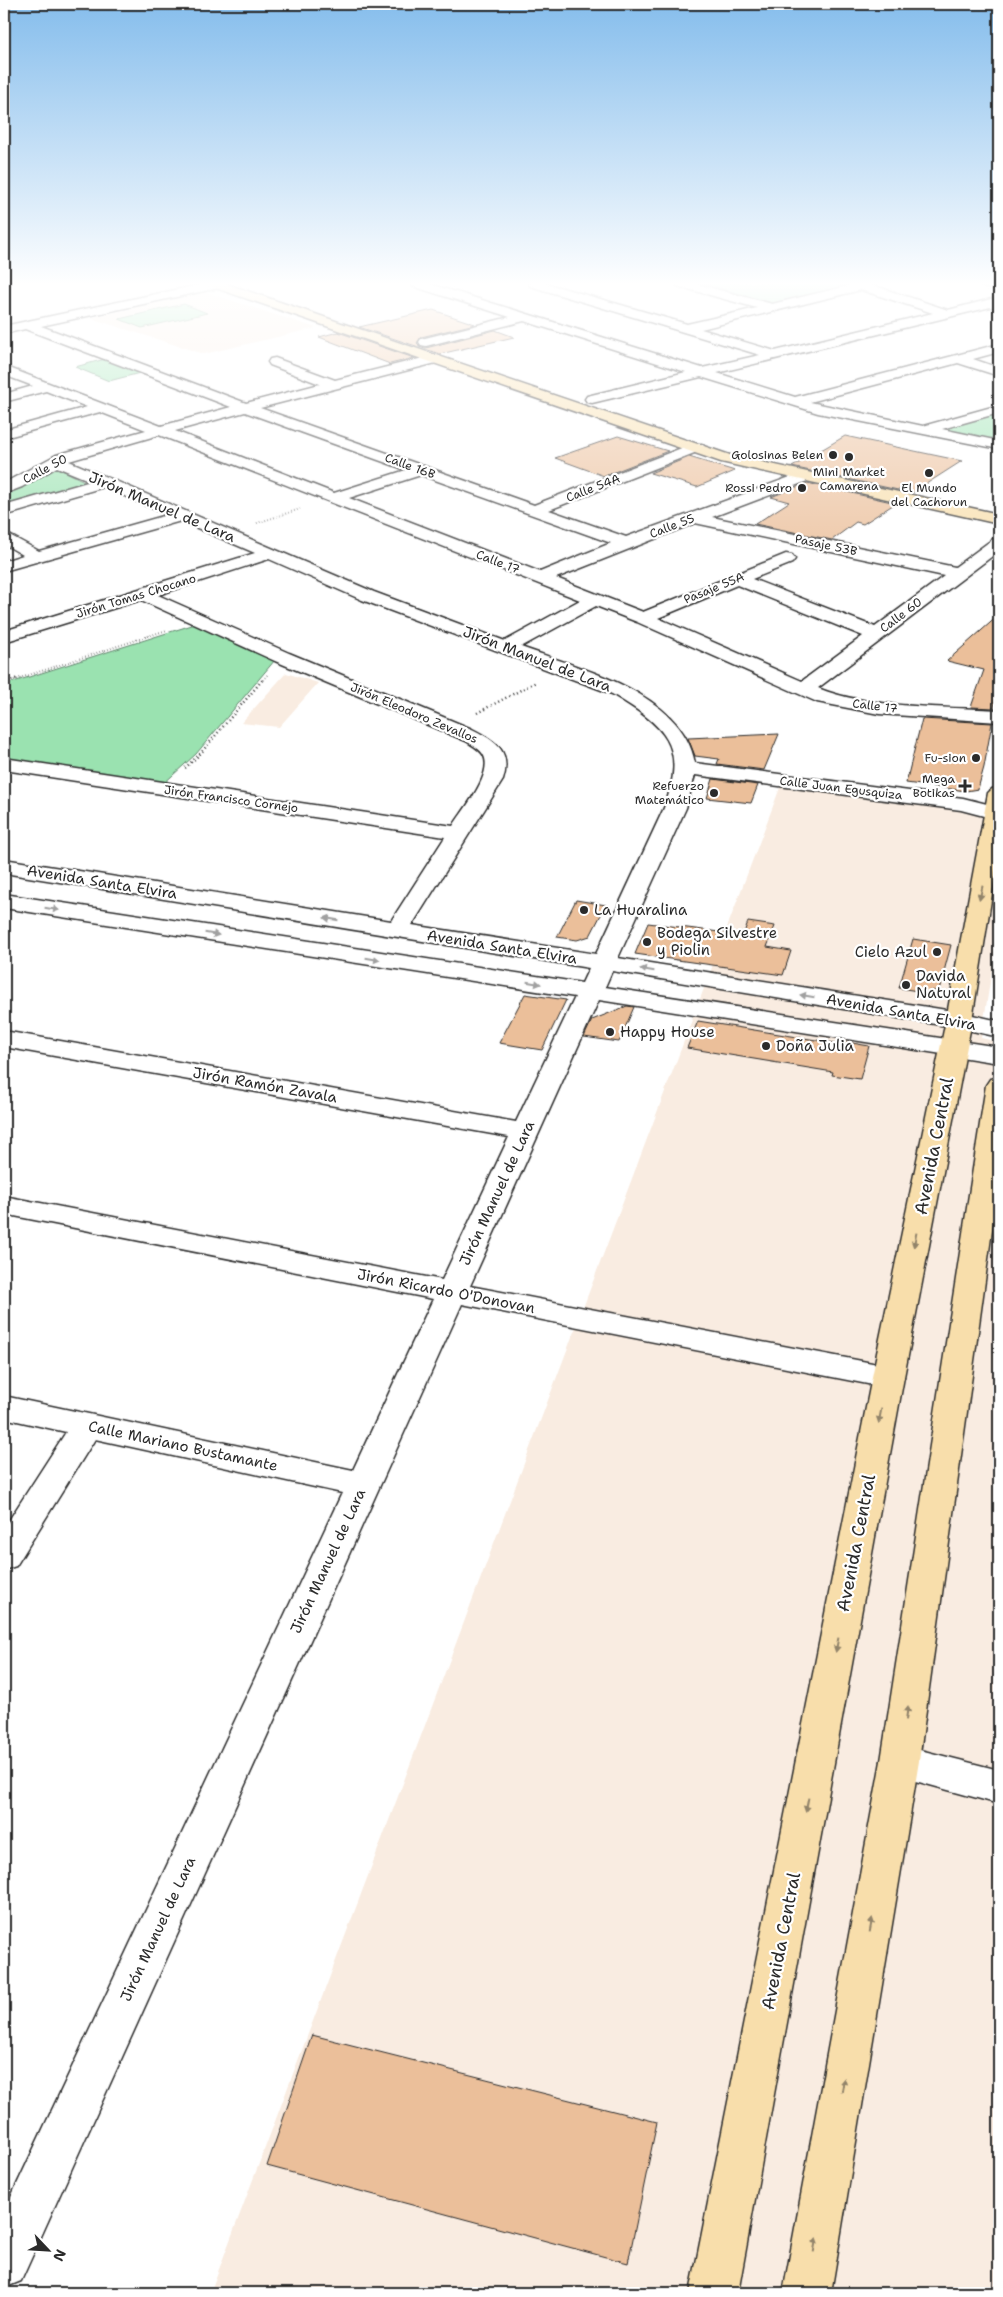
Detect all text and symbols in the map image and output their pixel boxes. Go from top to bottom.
place label: Golosinas Belen [731,447,823,463]
street label: Calle 16B [383,449,437,483]
marker: Golosinas Belen [827,449,839,461]
street label: Calle 50 [20,451,70,487]
marker: Mini Market Camarena [843,451,855,463]
place label: Mini Market Camarena [813,464,885,494]
street label: Jirón Manuel de Lara [86,467,239,547]
marker: El Mundo del Cachorun [923,467,935,479]
street label: Calle 54A [564,470,623,506]
place label: Rossi Pedro [725,480,792,496]
place label: El Mundo del Cachorun [891,480,967,510]
marker: Rossi Pedro [796,482,808,494]
street label: Calle 55 [647,510,697,542]
street label: Pasaje 53B [793,531,859,559]
street label: Calle 17 [474,546,522,578]
street label: Pasaje 55A [681,568,747,607]
street label: Jirón Tomas Chocano [74,570,198,622]
street label: Calle 60 [877,594,925,636]
street label: Jirón Manuel de Lara [460,621,615,697]
street label: Jirón Eleodoro Zevallos [348,679,480,747]
street label: Calle 17 [851,695,899,717]
place label: Fu-sion [925,750,966,766]
marker: Fu-sion [970,752,982,764]
place label: Mega Botikas [913,771,956,801]
street label: Calle Juan Egusquiza [779,773,904,804]
place label: Refuerzo Matemático [635,778,704,808]
marker: Mega Botikas [959,780,971,792]
street label: Jirón Francisco Cornejo [163,782,299,816]
marker: Refuerzo Matemático [708,787,720,799]
street label: Avenida Santa Elvira [25,860,179,904]
one-way arrow [977,885,985,900]
place label: La Huaralina [594,900,688,920]
marker: La Huaralina [578,904,590,916]
one-way arrow [44,905,60,913]
one-way arrow [323,915,339,923]
place label: Bodega Silvestre y Piolin [657,923,777,960]
street label: Avenida Santa Elvira [425,925,579,969]
one-way arrow [205,930,221,938]
marker: Bodega Silvestre y Piolin [641,936,653,948]
place label: Cielo Azul [855,942,927,962]
marker: Cielo Azul [931,946,943,958]
one-way arrow [365,955,381,963]
one-way arrow [639,966,655,974]
place label: Davida Natural [916,966,972,1003]
marker: Davida Natural [900,979,912,991]
one-way arrow [526,980,542,988]
street label: Avenida Santa Elvira [825,989,978,1035]
one-way arrow [799,992,815,1000]
place label: Happy House [620,1022,715,1042]
marker: Happy House [604,1026,616,1038]
place label: Doña Julia [776,1036,854,1056]
marker: Doña Julia [760,1040,772,1052]
street label: Jirón Ramón Zavala [191,1062,339,1108]
street label: Avenida Central [909,1075,959,1217]
street label: Jirón Manuel de Lara [455,1117,540,1269]
one-way arrow [911,1232,919,1247]
street label: Jirón Ricardo O'Donovan [355,1264,537,1318]
one-way arrow [876,1409,884,1425]
street label: Calle Mariano Bustamante [86,1416,280,1476]
street label: Avenida Central [831,1472,881,1614]
street label: Jirón Manuel de Lara [286,1485,371,1637]
one-way arrow [833,1637,841,1652]
one-way arrow [903,1705,911,1721]
one-way arrow [802,1797,810,1813]
street label: Jirón Manuel de Lara [116,1853,201,2005]
street label: Avenida Central [756,1870,806,2012]
one-way arrow [867,1917,875,1933]
one-way arrow [839,2077,847,2093]
north arrow [22,2224,72,2274]
one-way arrow [811,2237,819,2253]
text: N [49,2247,70,2264]

